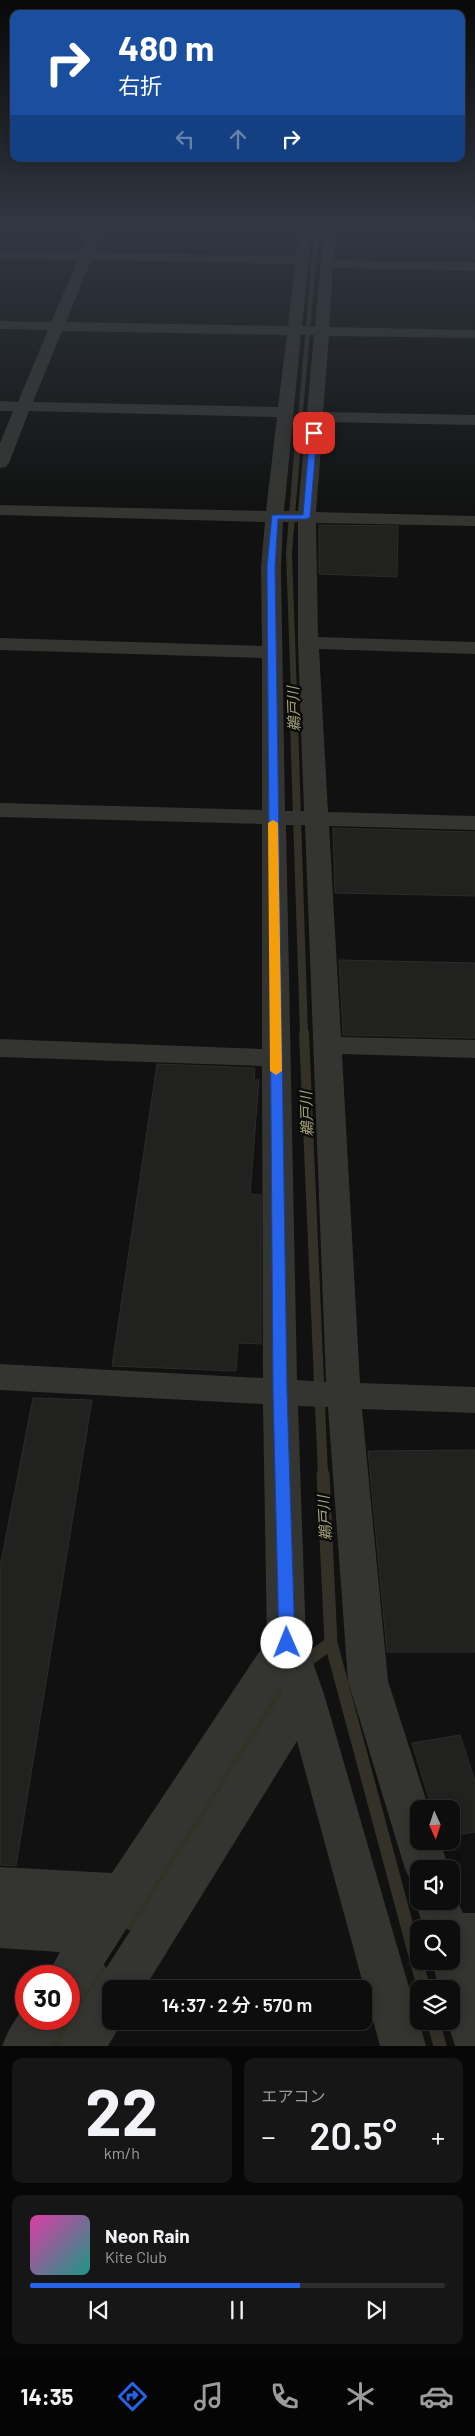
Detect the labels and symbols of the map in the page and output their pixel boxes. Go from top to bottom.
pin [293,412,335,454]
water label: 鵜戸川 [283,684,303,732]
water label: 鵜戸川 [296,1089,316,1137]
water label: 鵜戸川 [314,1493,334,1541]
position arrow [260,1616,312,1668]
north arrow [410,1800,460,1850]
speed limit sign: 30 [15,1965,80,2030]

